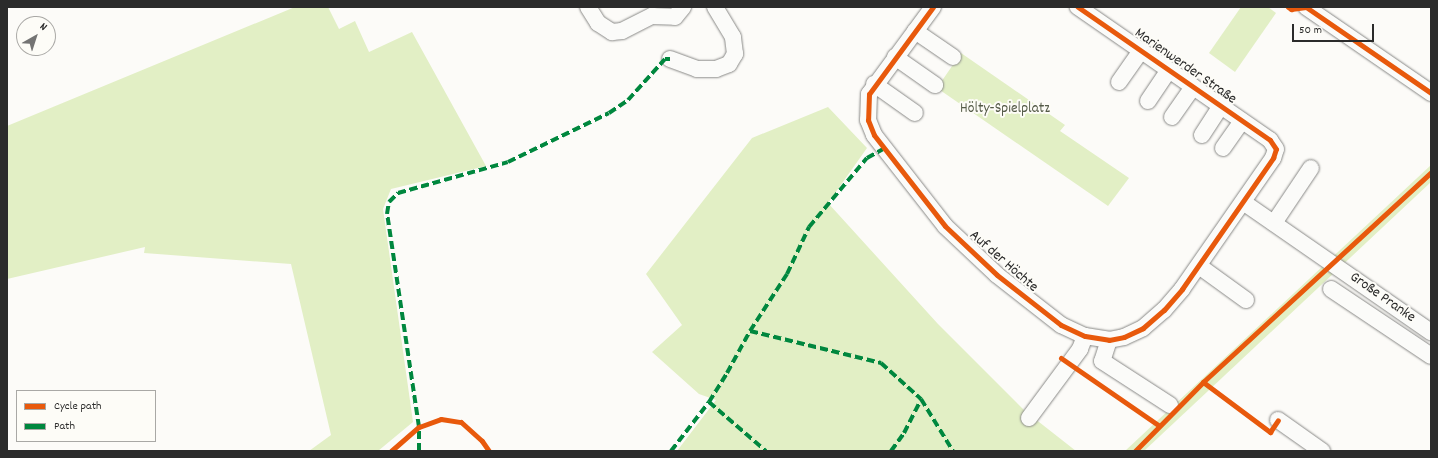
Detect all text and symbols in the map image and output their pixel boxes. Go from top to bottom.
north arrow [16,16,56,56]
scale bar [1294,16,1376,42]
text: N [36,20,50,35]
text: 50 m [1299,22,1322,39]
street label: Marienwerder Straße [1130,25,1240,109]
park label: Hölty-Spielplatz [960,101,1050,119]
street label: Auf der Höchte [965,227,1041,297]
street label: Große Pranke [1346,269,1418,327]
legend [16,390,156,442]
text: Cycle path [54,398,102,415]
text: Path [54,418,75,435]

